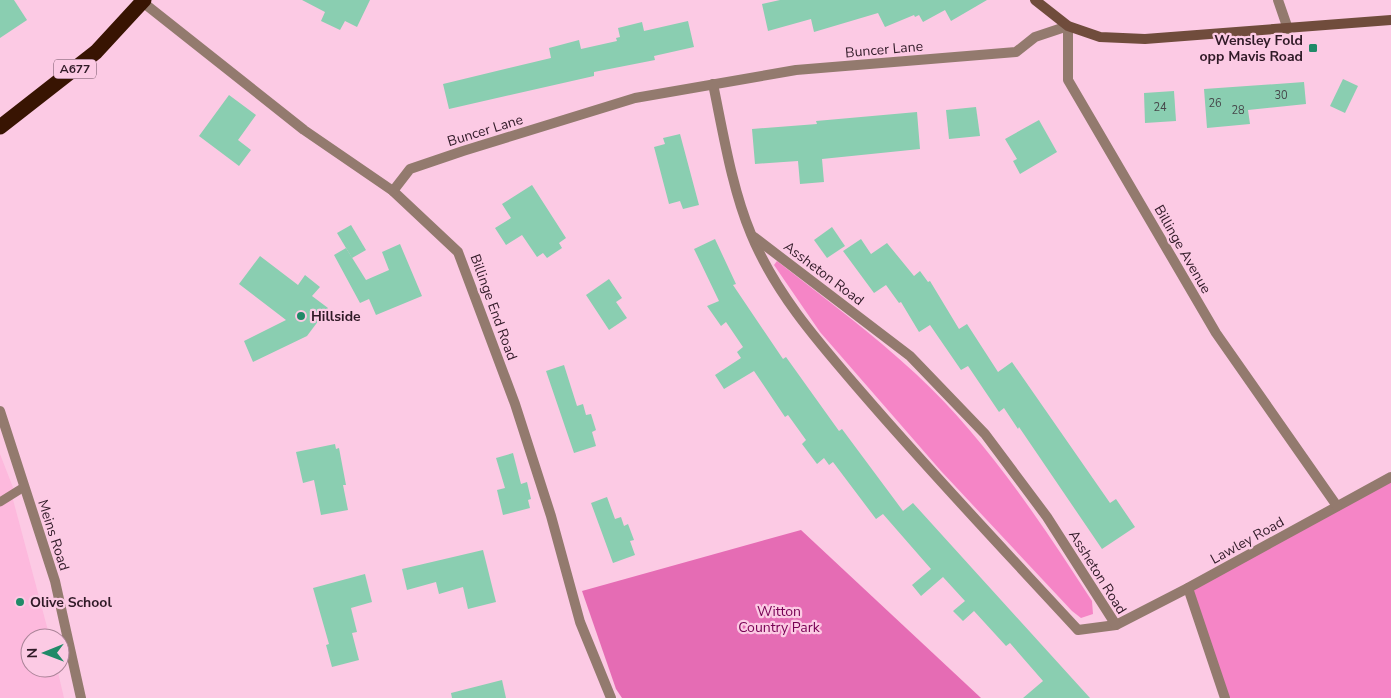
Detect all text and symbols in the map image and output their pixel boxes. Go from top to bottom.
place label: Wensley Fold opp Mavis Road [1200,31,1303,66]
street label: Buncer Lane [844,37,924,62]
marker: Wensley Fold opp Mavis Road [1307,42,1319,54]
road number: A677 [54,60,96,78]
house number: 30 [1274,88,1288,103]
house number: 26 [1208,96,1222,111]
house number: 24 [1153,100,1167,115]
house number: 28 [1231,103,1245,118]
street label: Buncer Lane [445,110,525,151]
street label: Billinge Avenue [1150,202,1216,297]
street label: Assheton Road [780,237,868,310]
street label: Billinge End Road [465,251,522,363]
place label: Hillside [311,307,361,326]
marker: Hillside [295,310,307,322]
street label: Meins Road [33,497,74,573]
street label: Lawley Road [1207,512,1288,569]
street label: Assheton Road [1064,527,1131,618]
place label: Olive School [30,593,112,612]
marker: Olive School [14,596,26,608]
park label: Witton Country Park [738,602,821,637]
north arrow [20,628,70,678]
text: N [23,648,42,659]

